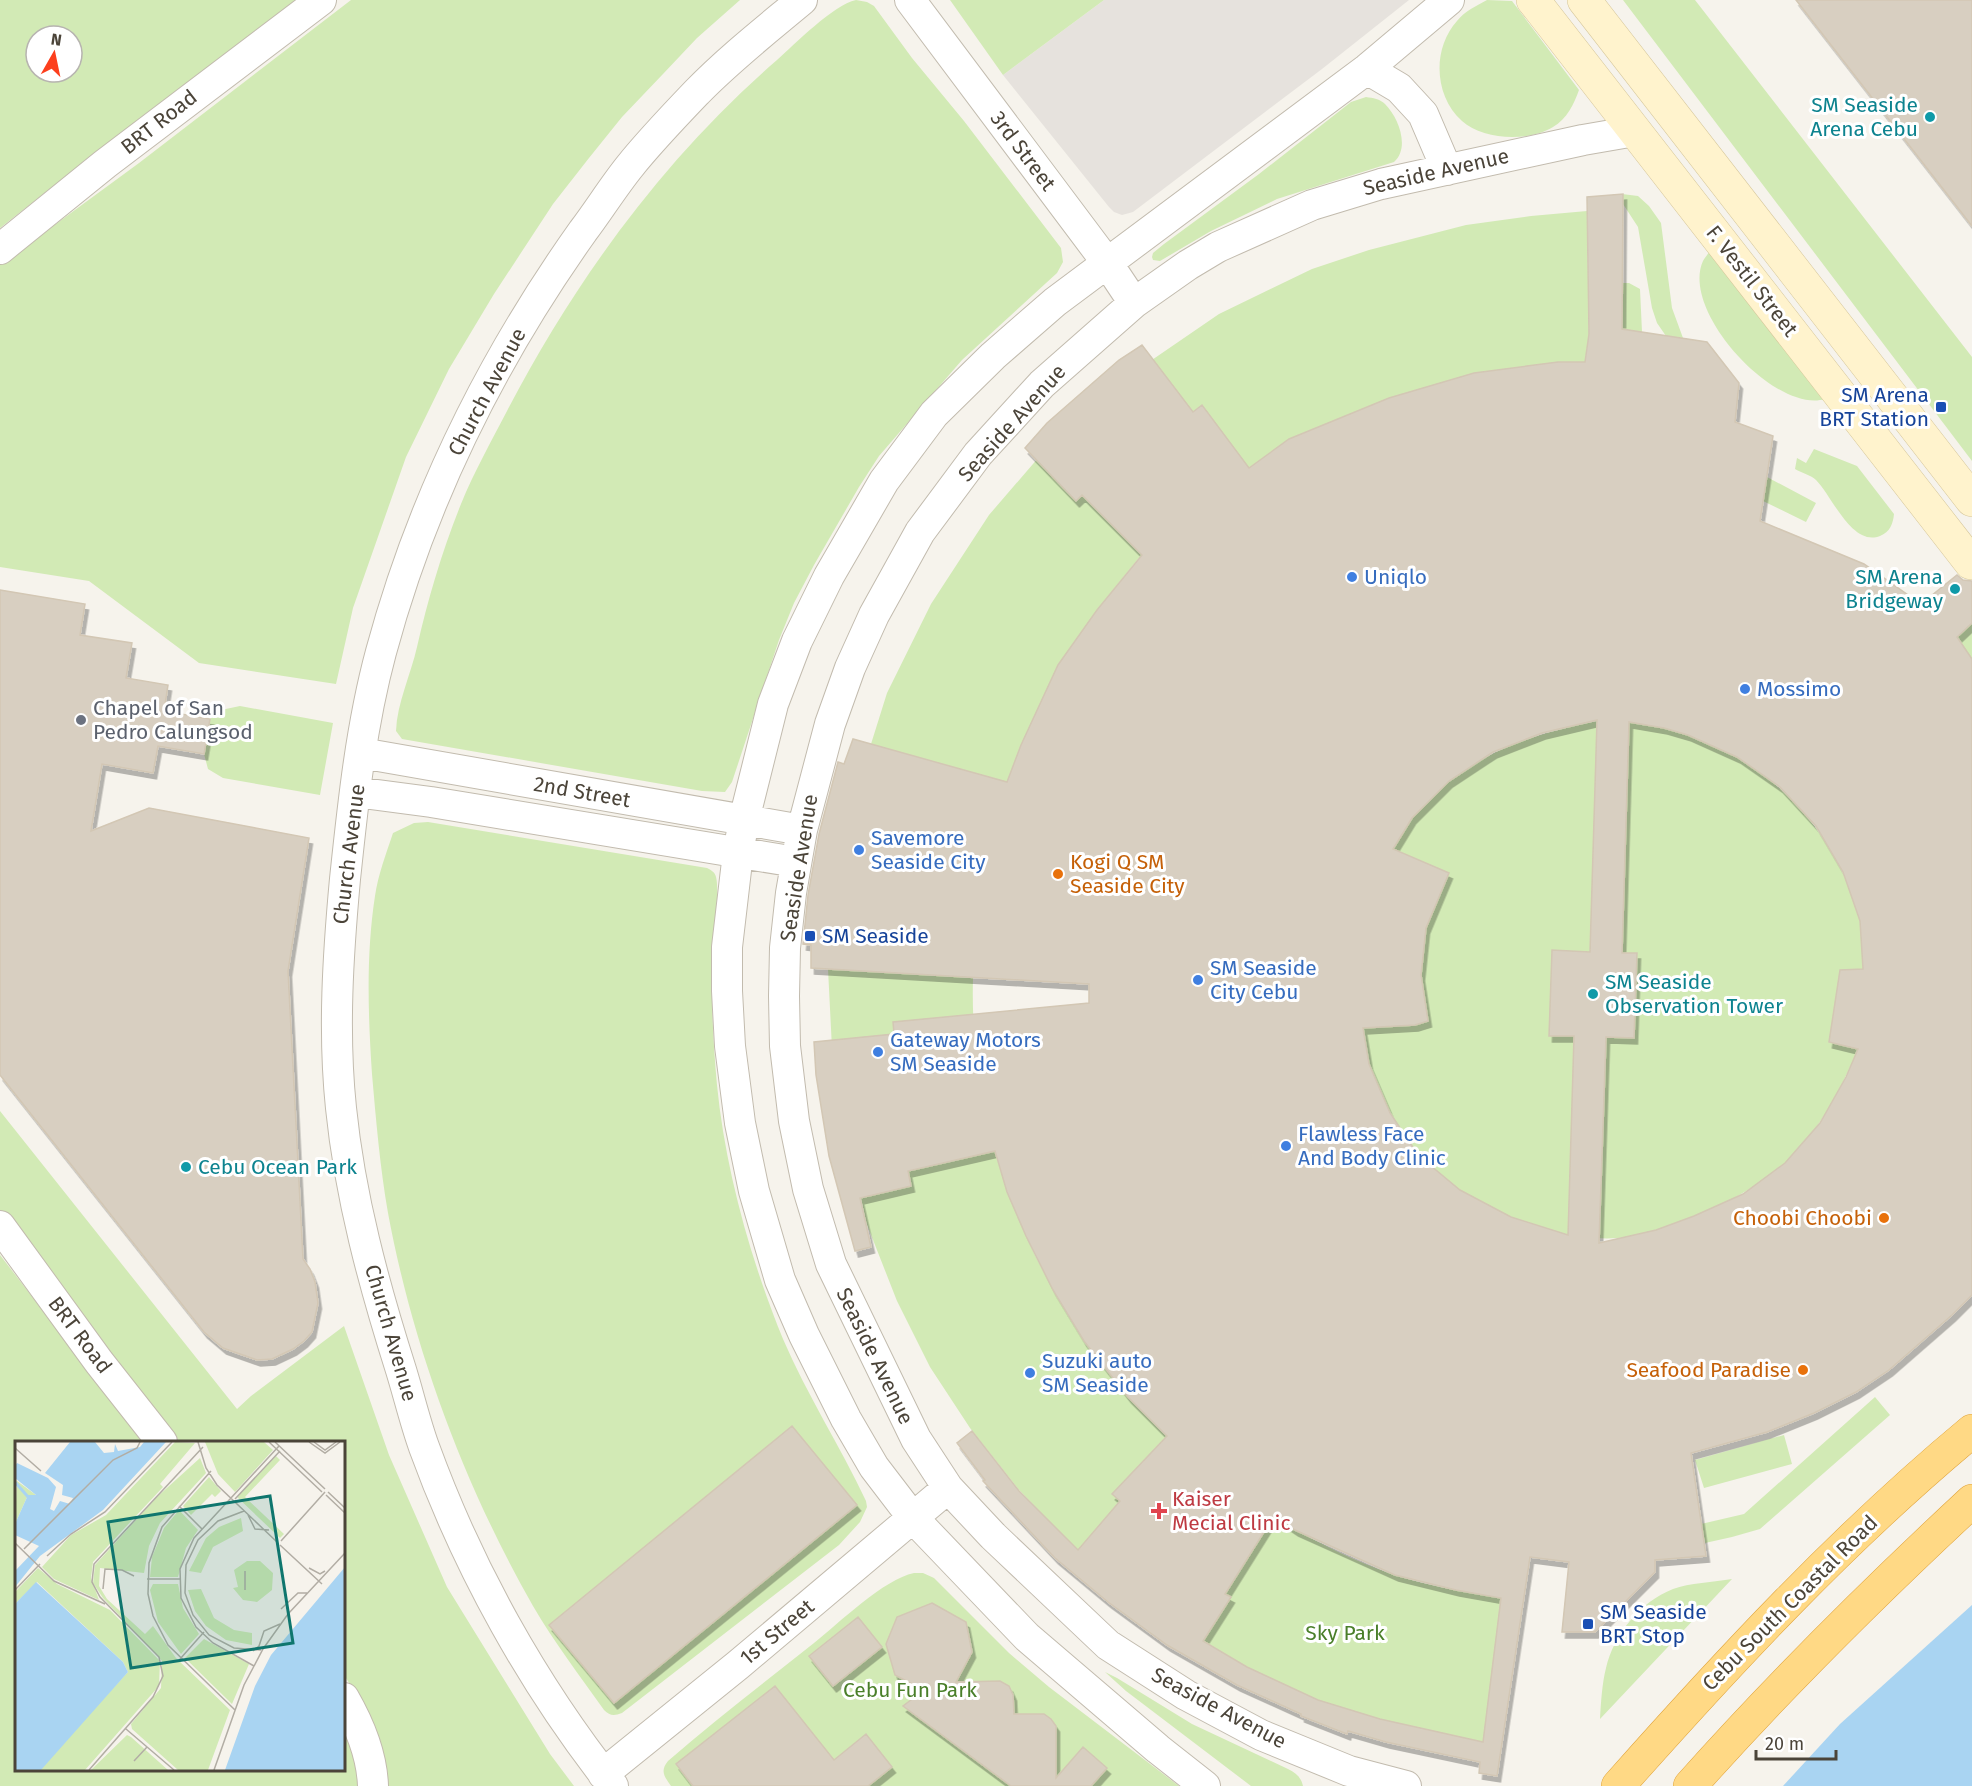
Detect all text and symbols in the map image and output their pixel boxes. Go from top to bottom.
north arrow [24,24,84,84]
text: N [50,29,63,50]
street label: BRT Road [116,84,202,160]
place label: SM Seaside Arena Cebu [1810,92,1918,142]
street label: 3rd Street [985,106,1062,196]
marker: SM Seaside Arena Cebu [1923,110,1937,124]
street label: Seaside Avenue [1361,143,1511,201]
street label: F. Vestil Street [1701,220,1804,342]
street label: Church Avenue [442,324,532,460]
street label: Seaside Avenue [953,359,1071,487]
place label: SM Arena BRT Station [1819,382,1929,432]
marker: SM Arena BRT Station [1934,400,1948,414]
place label: Uniqlo [1364,564,1427,590]
place label: SM Arena Bridgeway [1845,564,1944,614]
marker: Uniqlo [1345,570,1359,584]
marker: SM Arena Bridgeway [1948,582,1962,596]
place label: Mossimo [1757,676,1841,702]
marker: Mossimo [1738,682,1752,696]
place label: Chapel of San Pedro Calungsod [93,695,253,745]
marker: Chapel of San Pedro Calungsod [74,713,88,727]
street label: 2nd Street [532,771,633,813]
street label: Church Avenue [327,782,371,926]
street label: Seaside Avenue [775,792,823,944]
place label: Savemore Seaside City [871,825,986,875]
marker: Savemore Seaside City [852,843,866,857]
place label: Kogi Q SM Seaside City [1070,849,1185,899]
marker: Kogi Q SM Seaside City [1051,867,1065,881]
place label: SM Seaside [822,923,929,949]
marker: SM Seaside [803,929,817,943]
place label: SM Seaside City Cebu [1210,955,1317,1005]
place label: SM Seaside Observation Tower [1605,969,1783,1019]
marker: SM Seaside City Cebu [1191,973,1205,987]
marker: SM Seaside Observation Tower [1586,987,1600,1001]
place label: Gateway Motors SM Seaside [890,1027,1041,1077]
marker: Gateway Motors SM Seaside [871,1045,885,1059]
place label: Flawless Face And Body Clinic [1298,1121,1446,1171]
marker: Flawless Face And Body Clinic [1279,1139,1293,1153]
place label: Cebu Ocean Park [198,1154,357,1180]
marker: Cebu Ocean Park [179,1160,193,1174]
place label: Choobi Choobi [1733,1205,1872,1231]
marker: Choobi Choobi [1877,1211,1891,1225]
street label: Church Avenue [359,1262,423,1404]
street label: Seaside Avenue [831,1283,919,1429]
street label: BRT Road [43,1291,117,1379]
place label: Suzuki auto SM Seaside [1042,1348,1152,1398]
place label: Seafood Paradise [1626,1357,1791,1383]
marker: Seafood Paradise [1796,1363,1810,1377]
marker: Suzuki auto SM Seaside [1023,1366,1037,1380]
inset map [15,1441,345,1771]
place label: Kaiser Mecial Clinic [1172,1486,1291,1536]
marker: Kaiser Mecial Clinic [1150,1502,1168,1520]
street label: Cebu South Coastal Road [1697,1510,1883,1696]
street label: 1st Street [735,1593,820,1671]
place label: SM Seaside BRT Stop [1600,1599,1707,1649]
marker: SM Seaside BRT Stop [1581,1617,1595,1631]
park label: Sky Park [1305,1620,1385,1646]
street label: Seaside Avenue [1147,1662,1291,1754]
park label: Cebu Fun Park [843,1677,977,1703]
scale bar [1756,1723,1836,1761]
text: 20 m [1765,1733,1804,1755]

